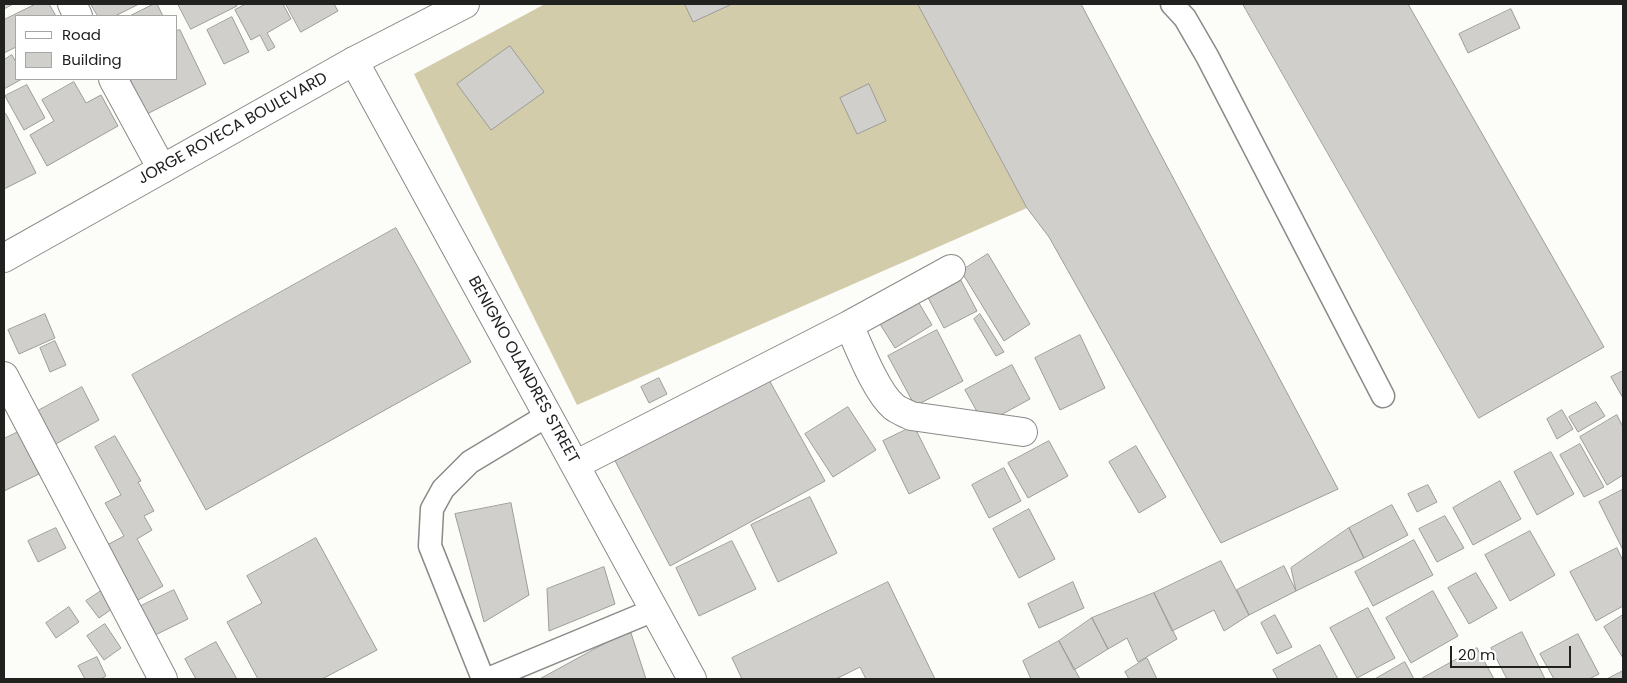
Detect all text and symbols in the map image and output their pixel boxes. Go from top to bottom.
legend [15,15,178,80]
text: Road [62,24,101,45]
text: Building [62,49,122,70]
street label: JORGE ROYECA BOULEVARD [135,69,331,189]
street label: BENIGNO OLANDRES STREET [463,273,583,467]
scale bar [1452,636,1573,668]
text: 20 m [1458,644,1496,665]

